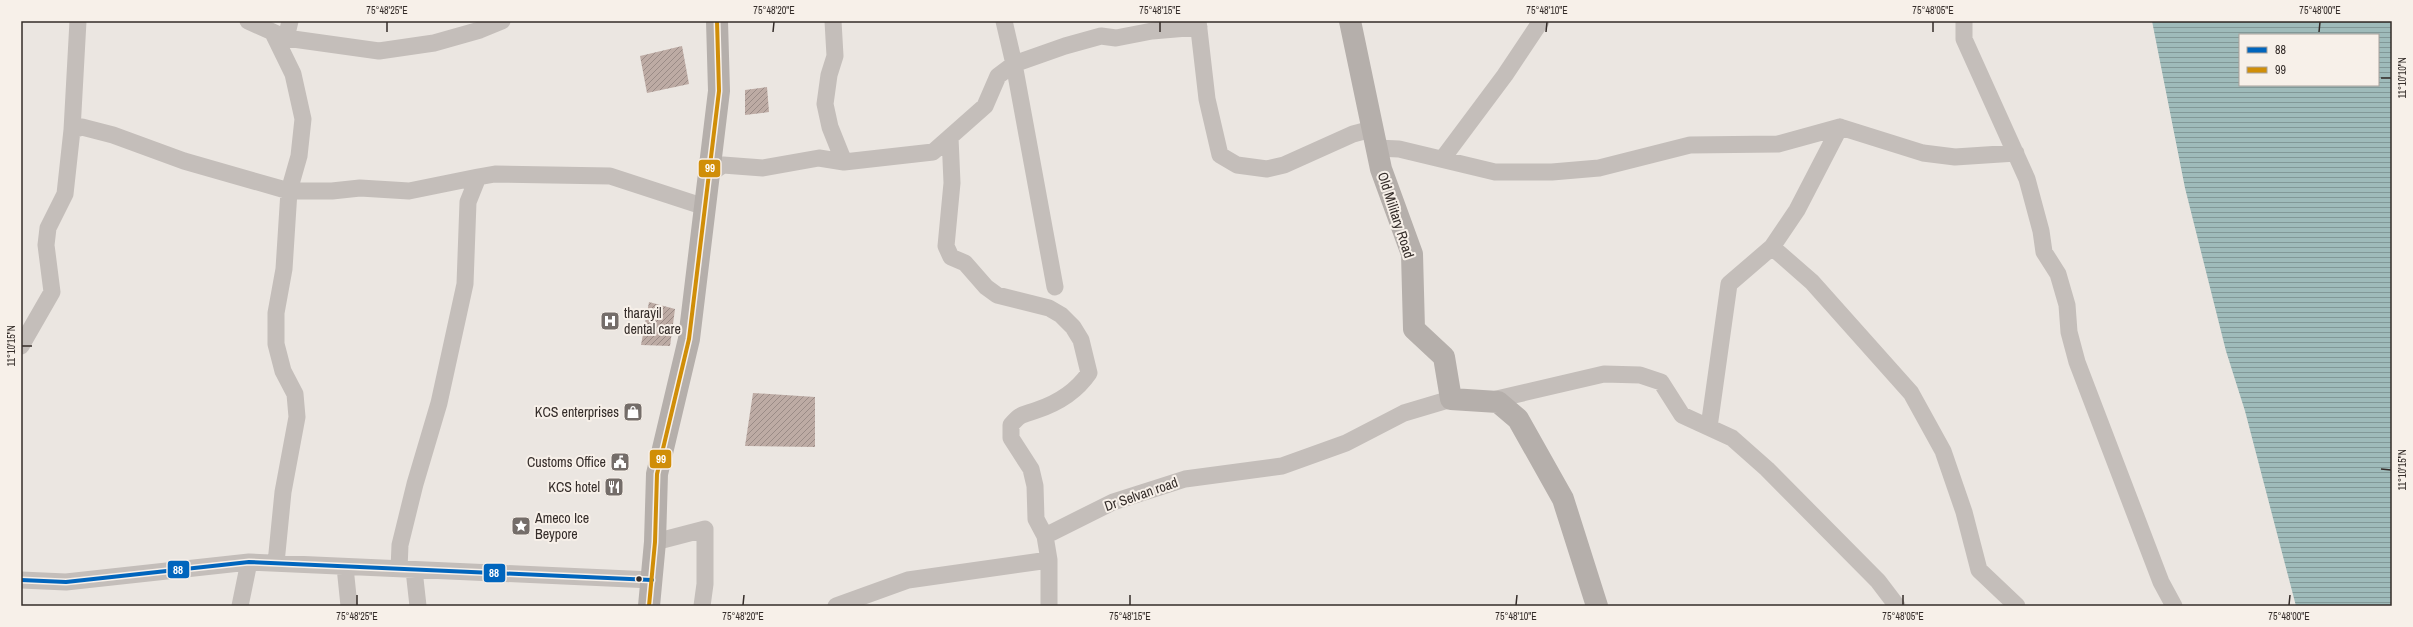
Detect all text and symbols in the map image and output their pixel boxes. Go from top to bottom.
text: 75°48'25"E [366,4,408,17]
text: 75°48'20"E [753,4,795,17]
text: 75°48'15"E [1139,4,1181,17]
text: 75°48'10"E [1526,4,1568,17]
text: 75°48'05"E [1912,4,1954,17]
text: 75°48'00"E [2299,4,2341,17]
legend [2239,34,2379,86]
text: 88 [2275,42,2286,58]
text: 11°10'10"N [2396,57,2409,99]
text: 99 [2275,62,2286,78]
line badge: 99 [698,159,721,178]
text: 99 [705,161,715,175]
street label: Old Military Road [1374,170,1418,260]
place label: tharayil dental care [624,304,681,338]
hospital icon: tharayil dental care [599,310,621,332]
text: 11°10'15"N [5,325,18,367]
shop icon: KCS enterprises [622,401,644,423]
place label: KCS enterprises [535,403,619,421]
line badge: 99 [649,449,672,469]
text: 11°10'15"N [2396,449,2409,491]
public building icon: Customs Office [609,451,631,473]
text: 99 [656,452,666,466]
place label: Customs Office [527,453,606,471]
street label: Dr Selvan road [1102,473,1180,515]
restaurant icon: KCS hotel [603,476,625,498]
place label: KCS hotel [548,478,600,496]
place label: Ameco Ice Beypore [534,509,589,543]
place icon: Ameco Ice Beypore [510,515,532,537]
line badge: 88 [167,560,190,579]
text: 88 [173,563,183,577]
line badge: 88 [483,563,506,583]
text: 88 [489,566,499,580]
unlabelled marker [634,574,644,584]
text: 75°48'25"E [336,610,378,623]
text: 75°48'20"E [722,610,764,623]
text: 75°48'15"E [1109,610,1151,623]
text: 75°48'10"E [1495,610,1537,623]
text: 75°48'05"E [1882,610,1924,623]
text: 75°48'00"E [2268,610,2310,623]

